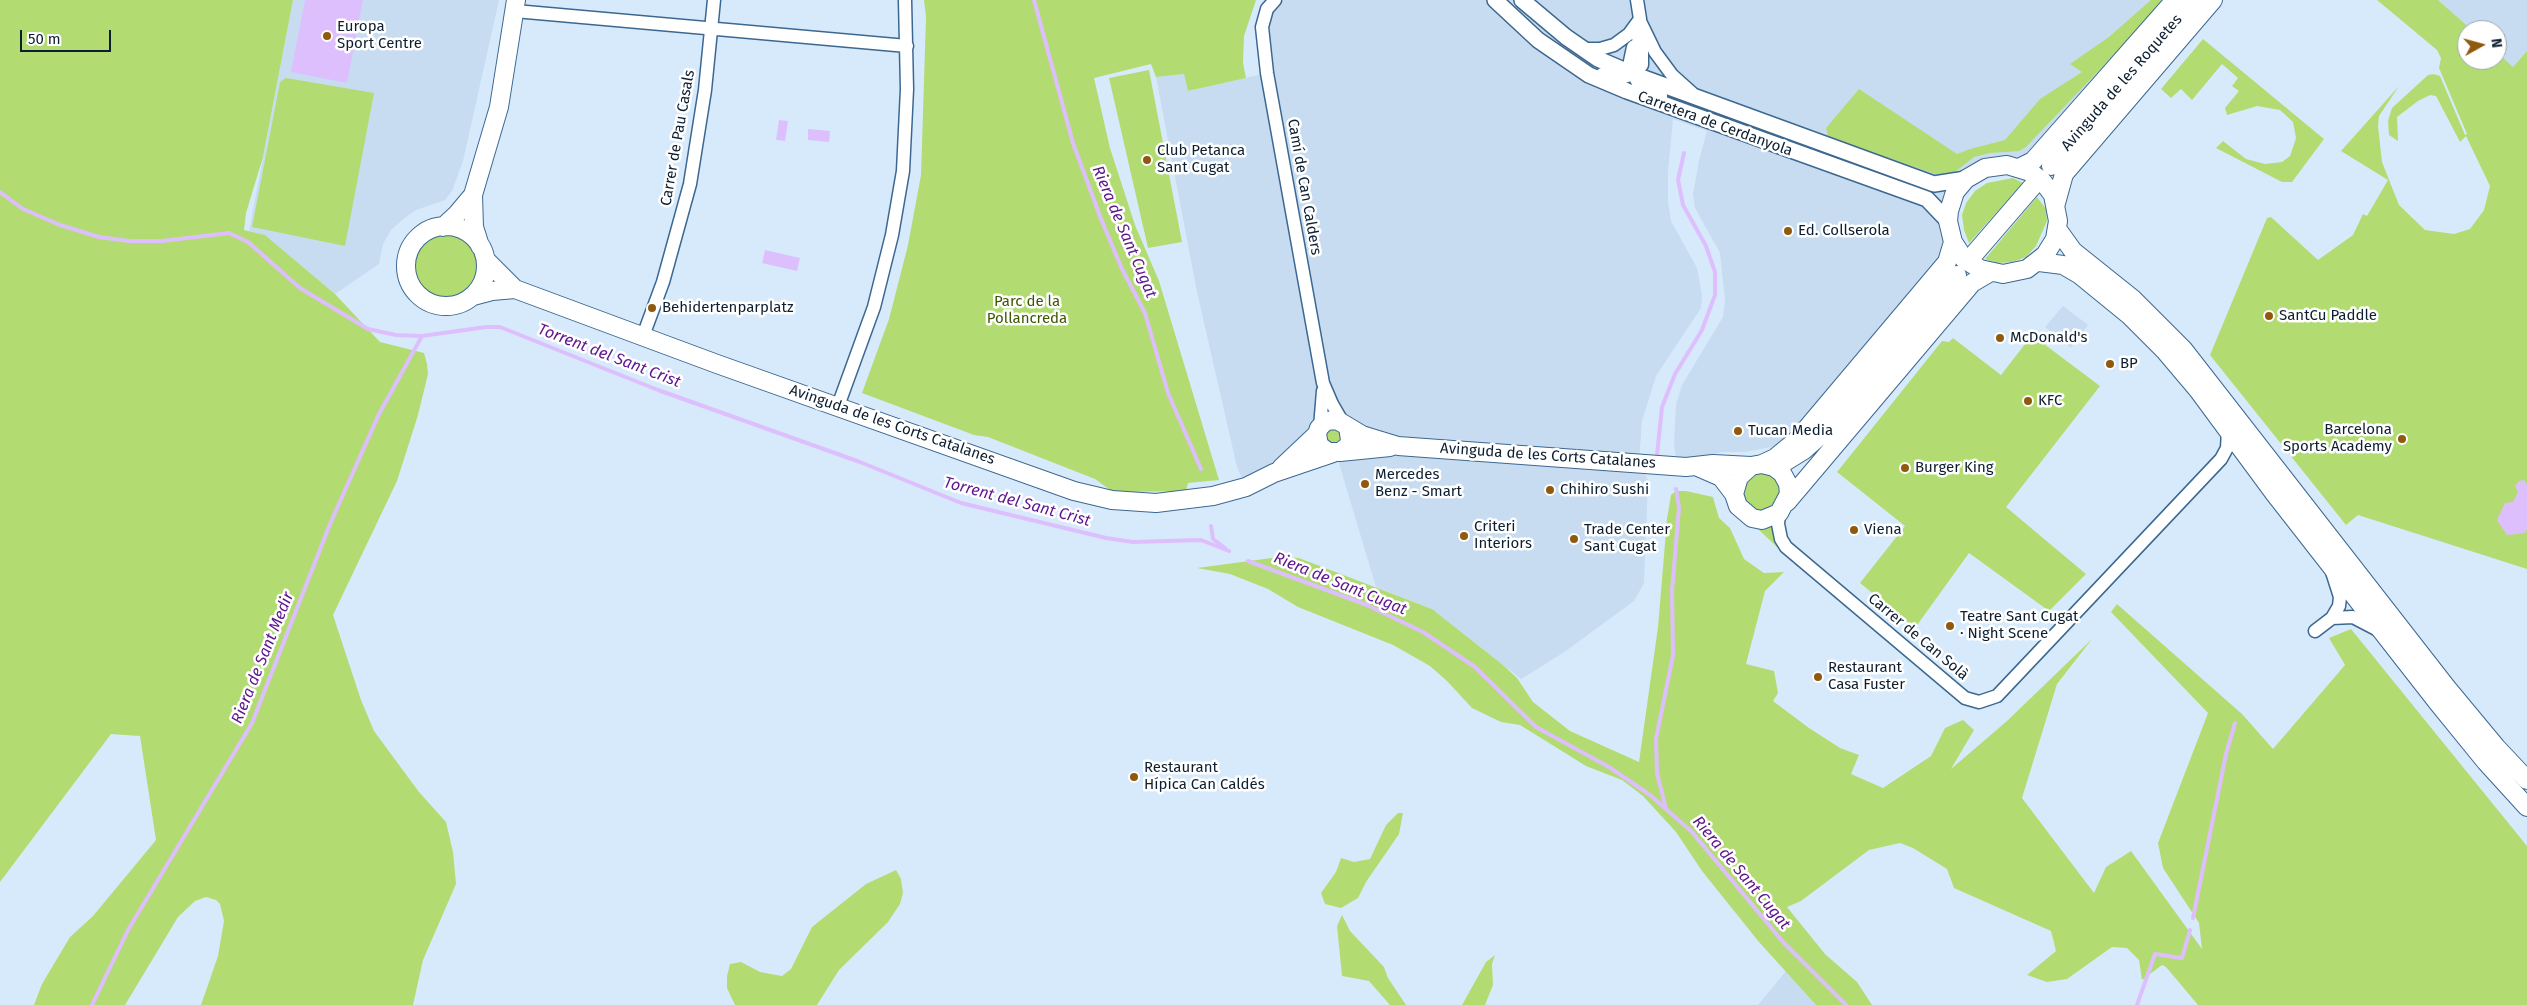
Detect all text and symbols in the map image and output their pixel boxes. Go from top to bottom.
street label: Avinguda de les Roquetes [2058,11,2186,155]
place label: Europa Sport Centre [337,18,422,53]
scale bar [22,20,114,52]
north arrow [2457,20,2507,70]
text: 50 m [28,30,61,48]
marker: Europa Sport Centre [321,30,333,42]
text: N [2487,38,2505,49]
street label: Carrer de Pau Casals [657,69,699,207]
street label: Carretera de Cerdanyola [1635,88,1795,160]
street label: Camí de Can Calders [1283,117,1325,257]
place label: Club Petanca Sant Cugat [1157,142,1245,177]
marker: Club Petanca Sant Cugat [1141,154,1153,166]
water label: Riera de Sant Cugat [1087,163,1161,301]
place label: Ed. Collserola [1798,222,1890,240]
marker: Ed. Collserola [1782,225,1794,237]
park label: Parc de la Pollancreda [987,293,1067,328]
place label: Behidertenparplatz [662,299,793,317]
marker: Behidertenparplatz [646,302,658,314]
place label: SantCu Paddle [2279,307,2377,325]
marker: SantCu Paddle [2263,310,2275,322]
water label: Torrent del Sant Crist [535,320,683,392]
place label: McDonald's [2010,329,2087,347]
marker: McDonald's [1994,332,2006,344]
place label: BP [2120,355,2138,373]
marker: BP [2104,358,2116,370]
street label: Avinguda de les Corts Catalanes [787,381,997,469]
place label: KFC [2038,392,2062,410]
marker: KFC [2022,395,2034,407]
place label: Barcelona Sports Academy [2283,421,2392,456]
place label: Tucan Media [1748,422,1833,440]
marker: Tucan Media [1732,425,1744,437]
marker: Barcelona Sports Academy [2396,433,2408,445]
street label: Avinguda de les Corts Catalanes [1439,439,1657,473]
place label: Burger King [1915,459,1994,477]
marker: Burger King [1899,462,1911,474]
place label: Mercedes Benz - Smart [1375,466,1462,501]
water label: Torrent del Sant Crist [942,473,1092,531]
marker: Mercedes Benz - Smart [1359,478,1371,490]
place label: Chihiro Sushi [1560,481,1649,499]
marker: Chihiro Sushi [1544,484,1556,496]
place label: Criteri Interiors [1474,518,1532,553]
place label: Trade Center Sant Cugat [1584,521,1670,556]
place label: Viena [1864,521,1902,539]
marker: Viena [1848,524,1860,536]
marker: Criteri Interiors [1458,530,1470,542]
marker: Trade Center Sant Cugat [1568,533,1580,545]
water label: Riera de Sant Cugat [1271,549,1409,619]
water label: Riera de Sant Medir [228,589,298,727]
street label: Carrer de Can Solà [1864,590,1972,684]
place label: Teatre Sant Cugat · Night Scene [1960,608,2078,643]
marker: Teatre Sant Cugat · Night Scene [1944,620,1956,632]
place label: Restaurant Casa Fuster [1828,659,1905,694]
marker: Restaurant Casa Fuster [1812,671,1824,683]
place label: Restaurant Hípica Can Caldés [1144,759,1265,794]
marker: Restaurant Hípica Can Caldés [1128,771,1140,783]
water label: Riera de Sant Cugat [1688,813,1794,933]

